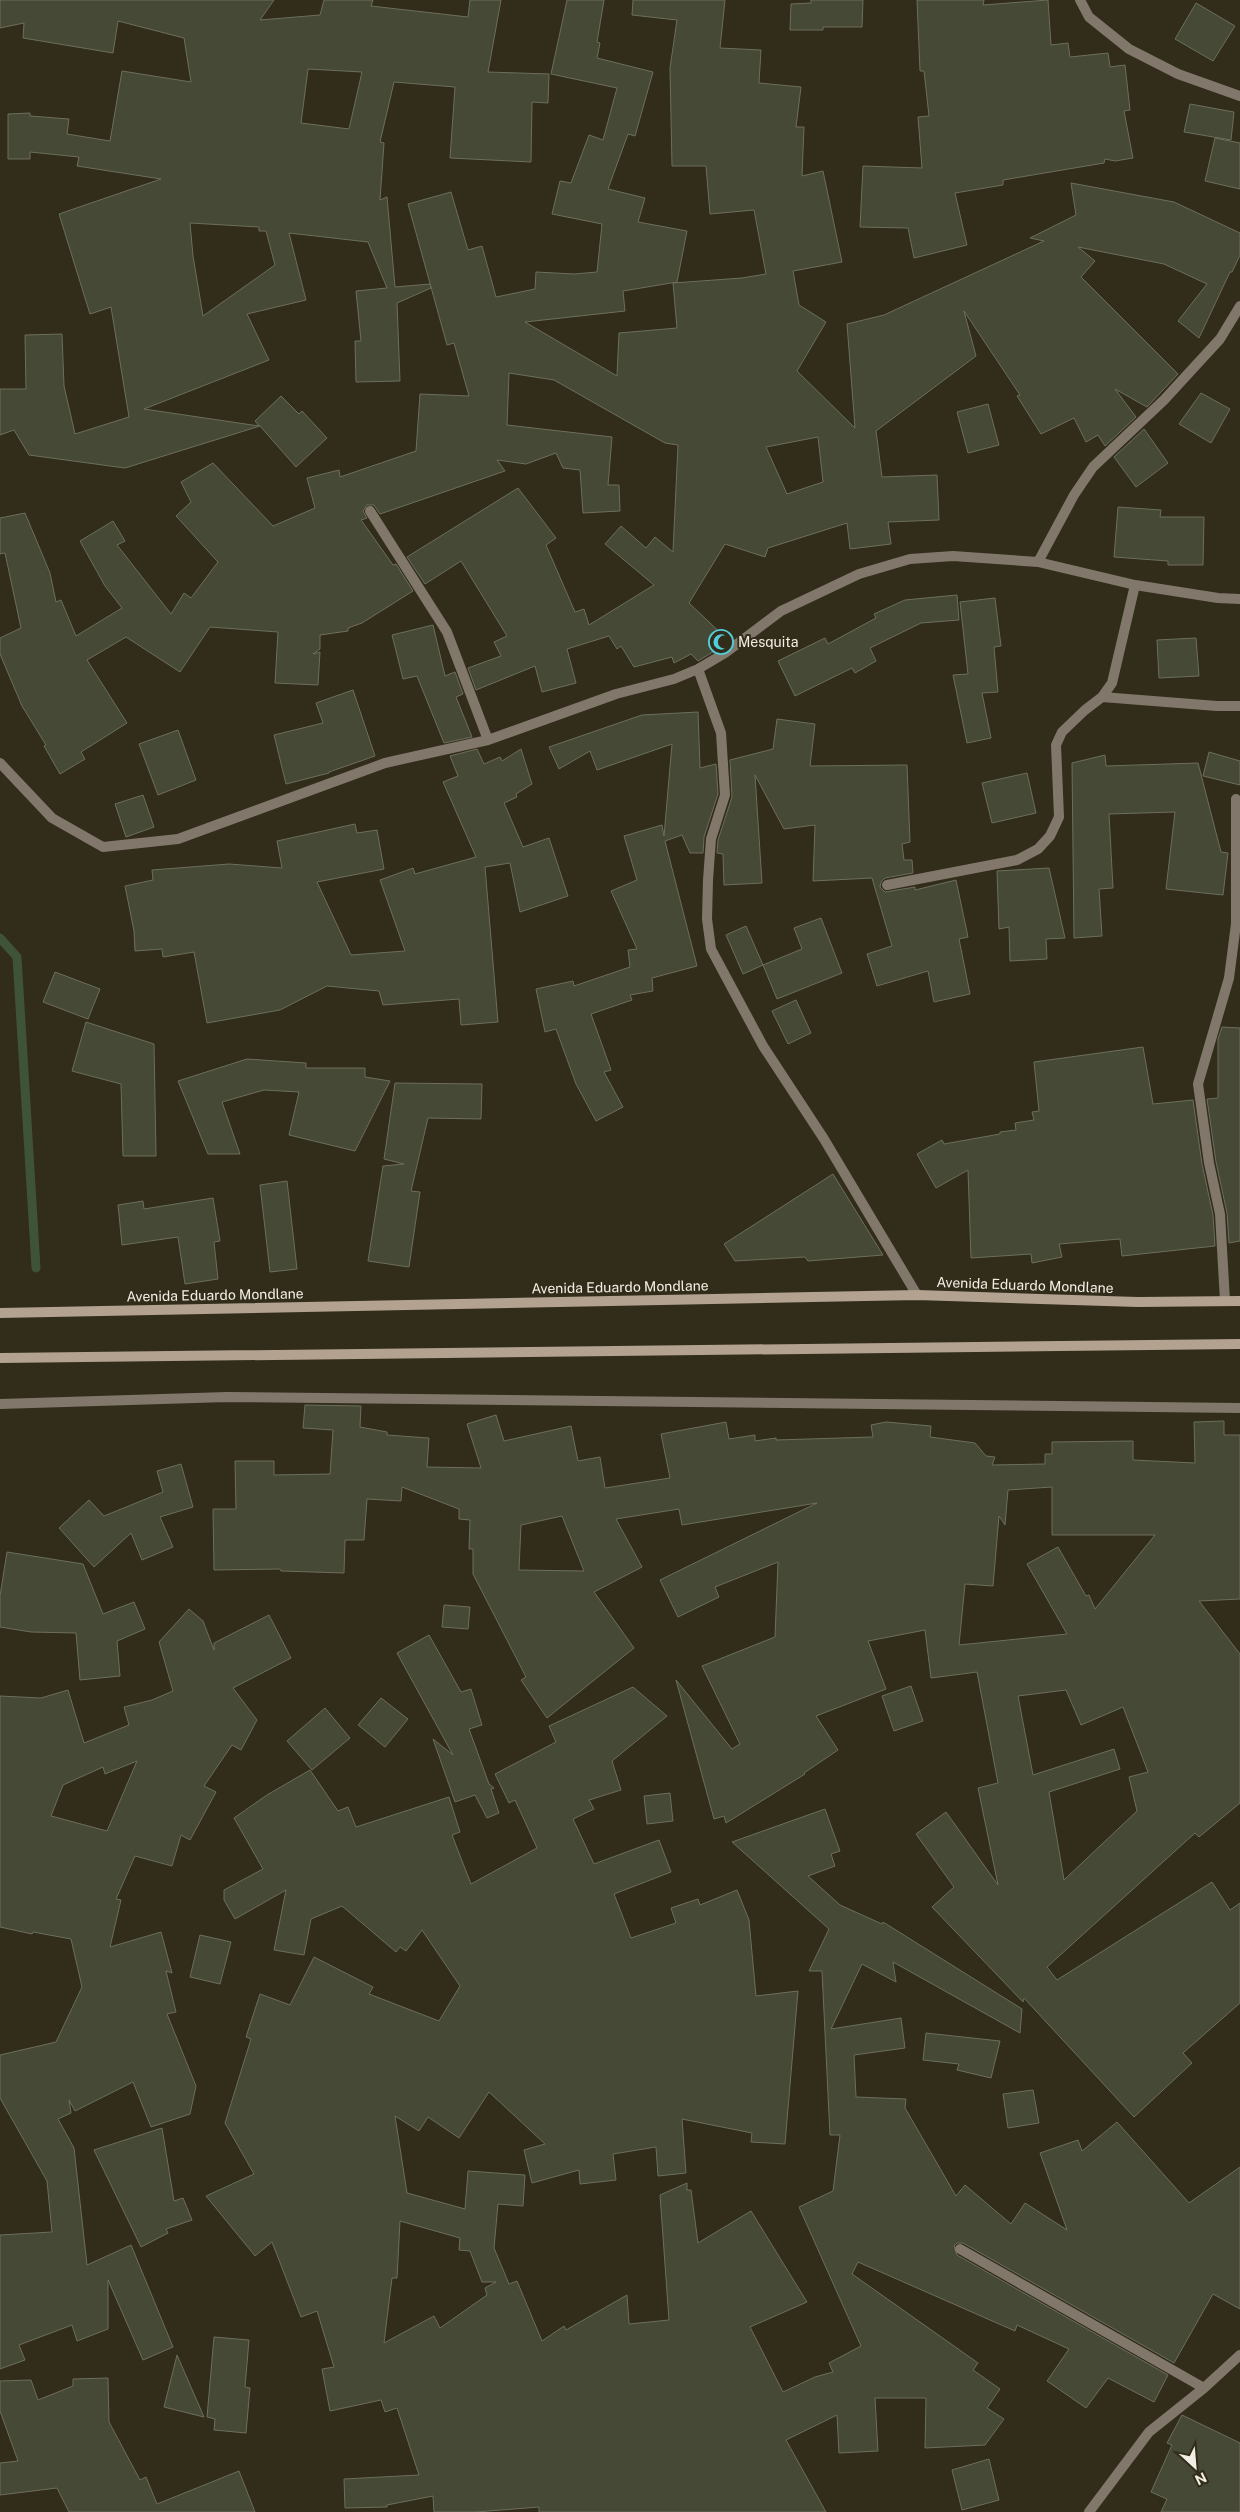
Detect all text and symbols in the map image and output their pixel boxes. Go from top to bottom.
mosque icon: Mesquita [708,629,734,655]
place label: Mesquita [738,634,798,650]
street label: Avenida Eduardo Mondlane [936,1274,1114,1296]
street label: Avenida Eduardo Mondlane [531,1277,709,1297]
street label: Avenida Eduardo Mondlane [126,1285,304,1305]
north arrow [1170,2442,1220,2492]
text: N [1192,2469,1209,2488]

